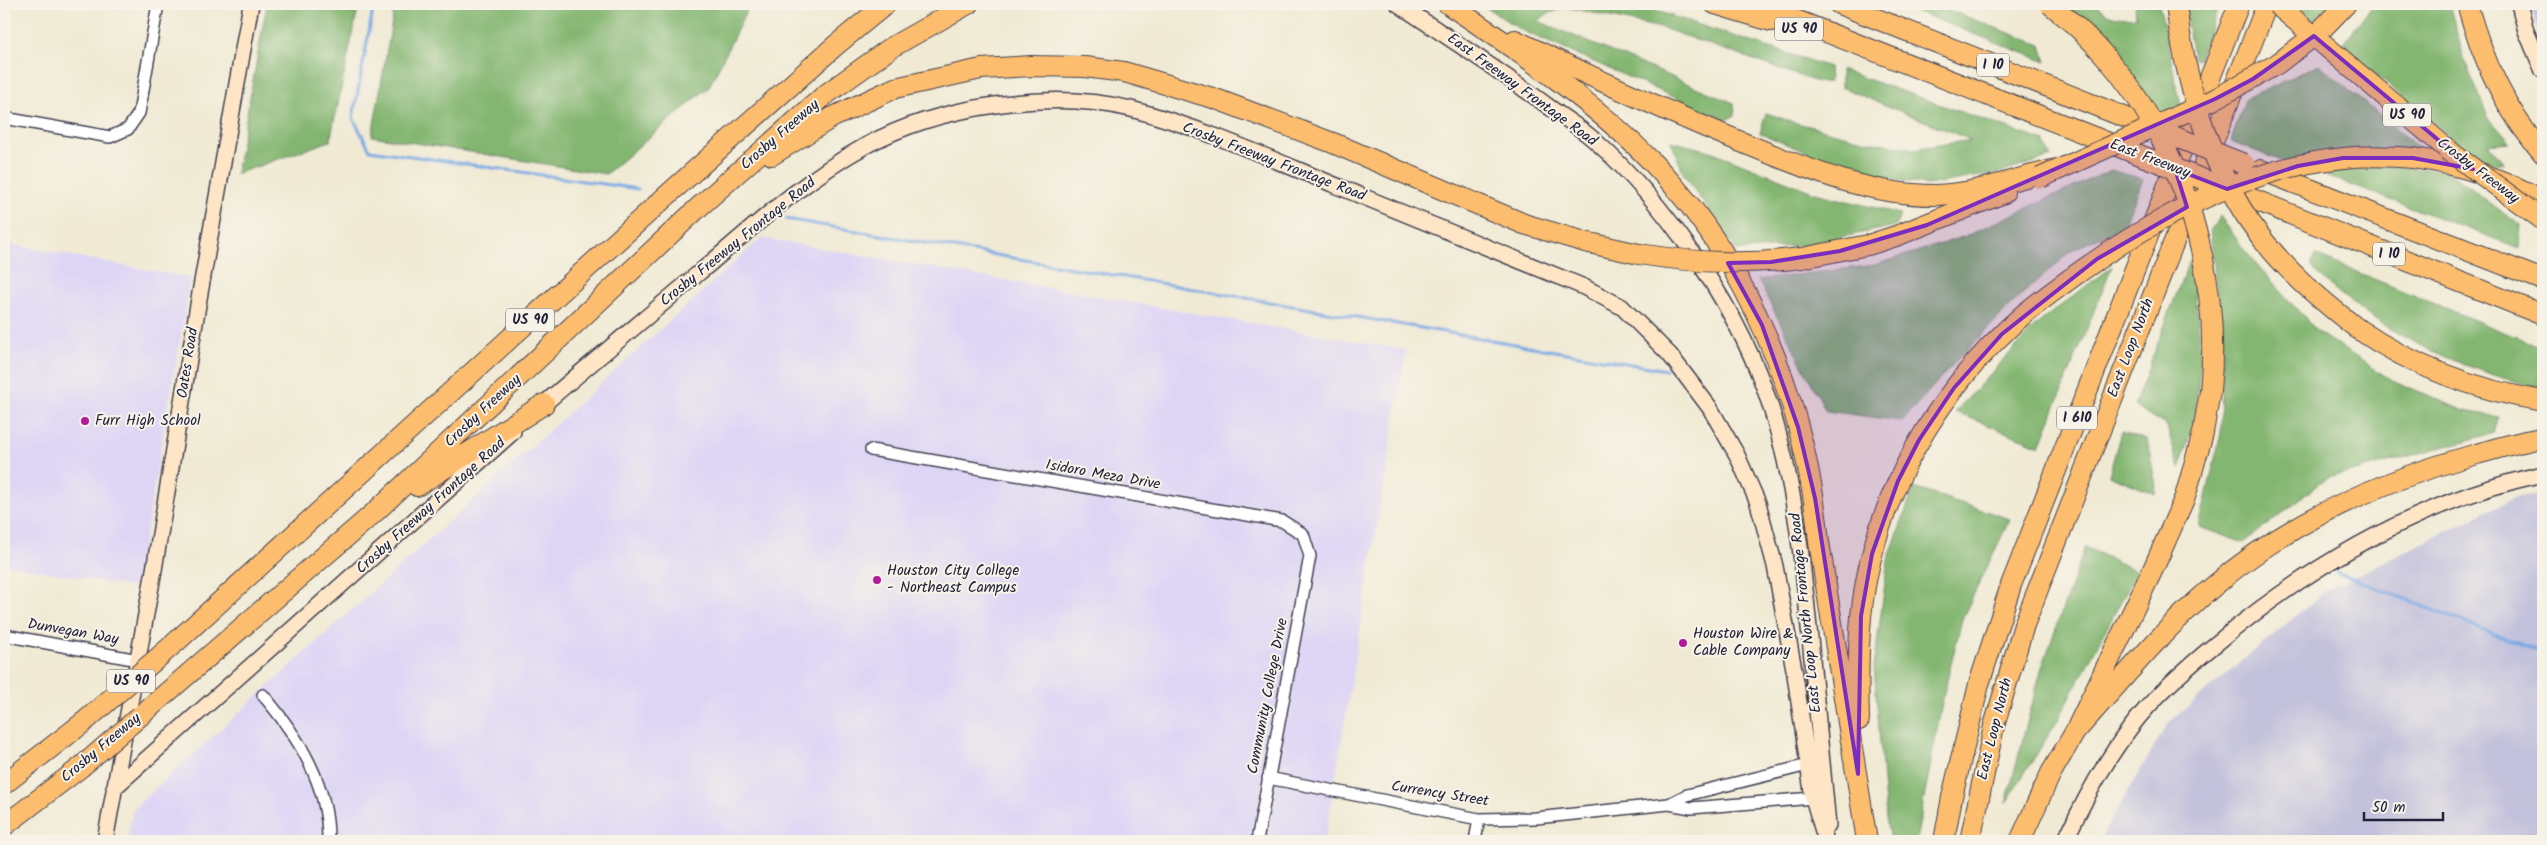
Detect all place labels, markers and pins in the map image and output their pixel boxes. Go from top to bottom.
place label: Furr High School [95,409,201,433]
marker: Furr High School [79,415,91,427]
place label: Houston City College - Northeast Campus [887,559,1019,600]
marker: Houston City College - Northeast Campus [871,574,883,586]
place label: Houston Wire & Cable Company [1693,622,1794,663]
marker: Houston Wire & Cable Company [1677,637,1689,649]

